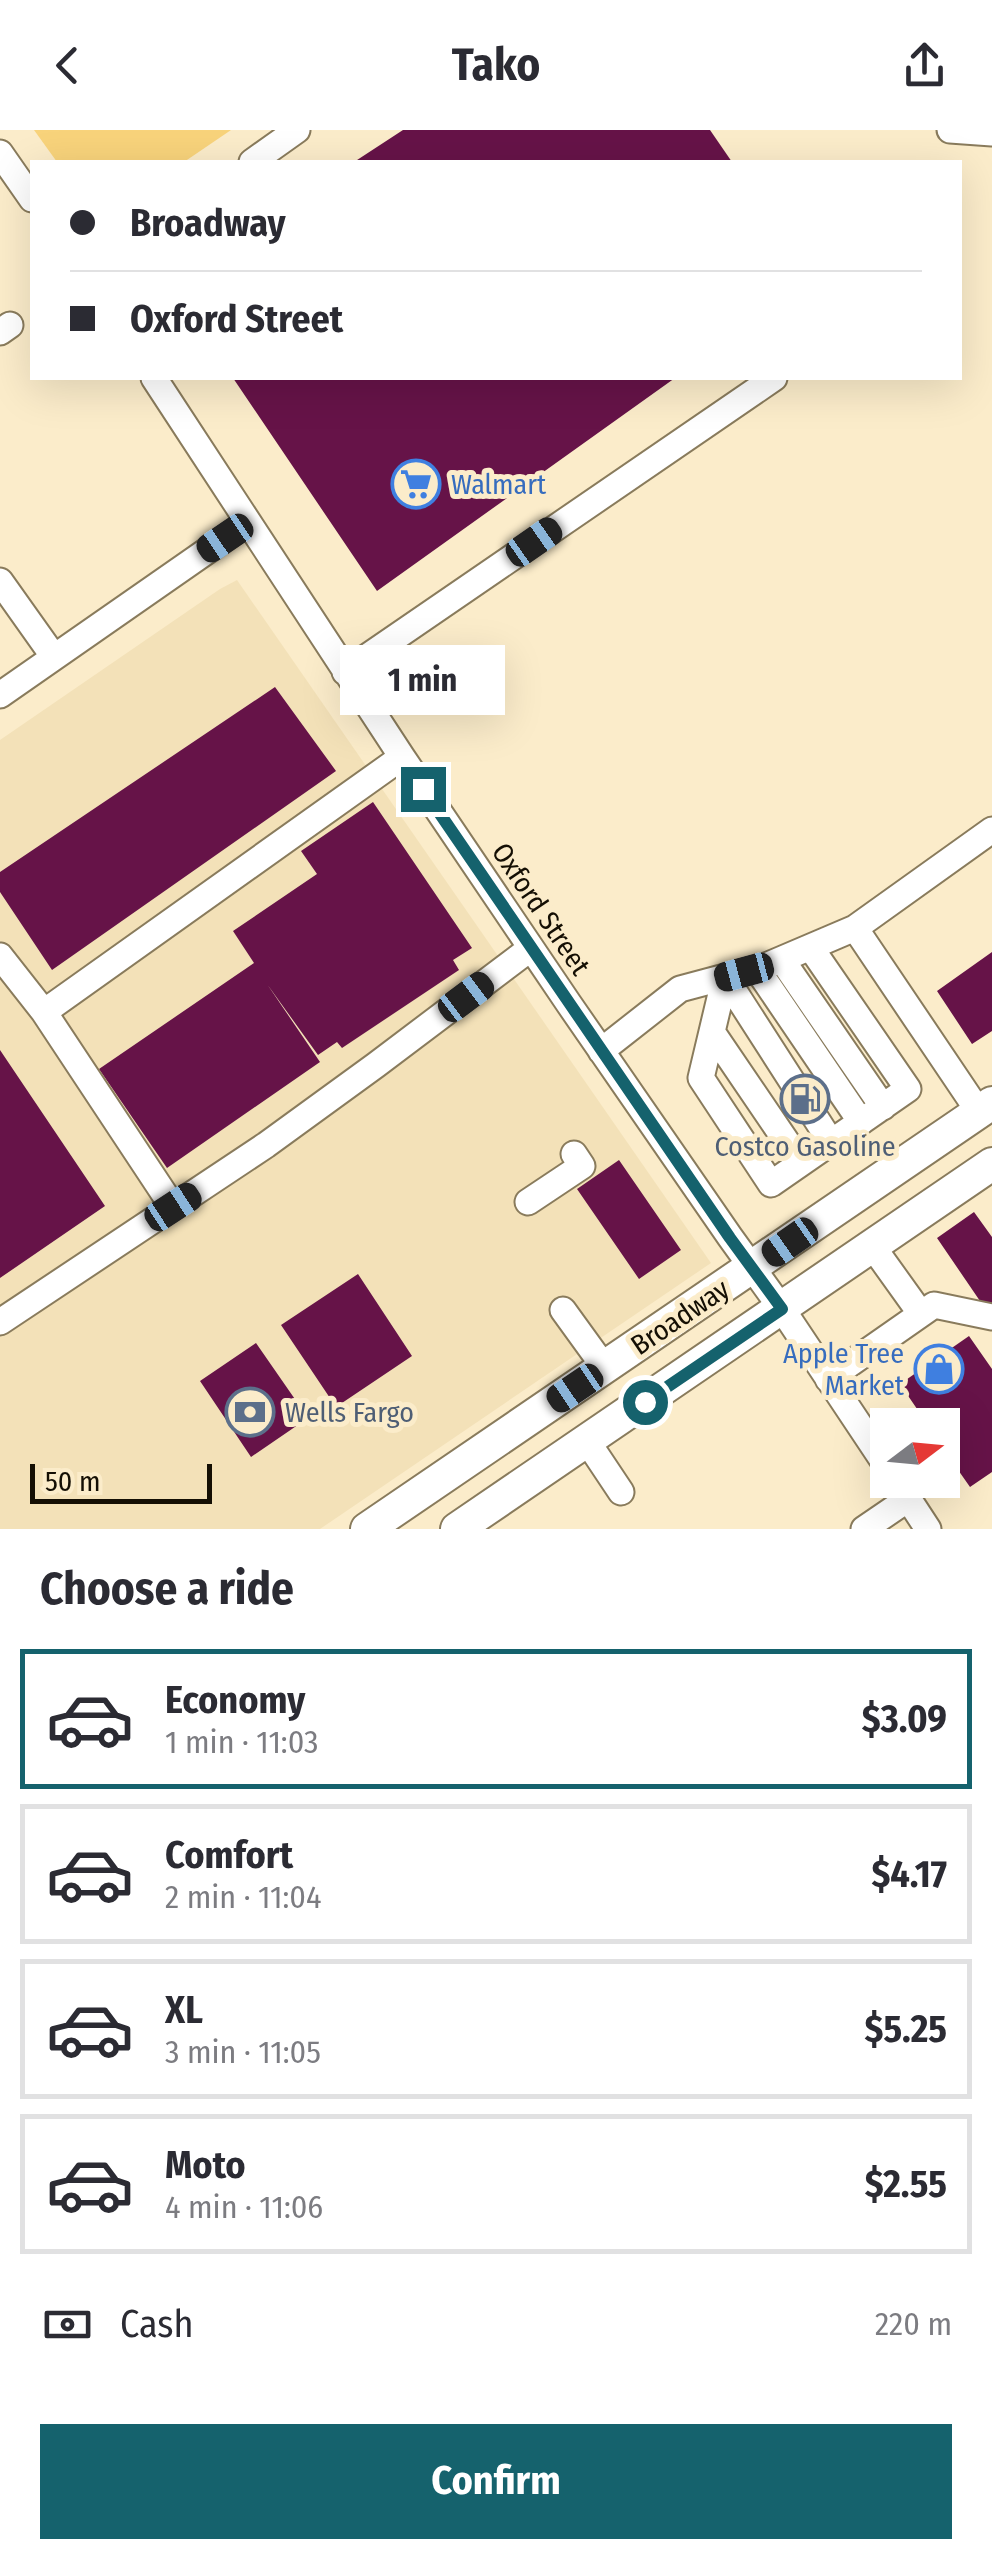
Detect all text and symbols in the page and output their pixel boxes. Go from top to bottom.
icon: back [40,38,95,93]
text: Tako [452,38,540,92]
icon: share [897,38,952,93]
text: Broadway [130,200,286,246]
text: Oxford Street [130,296,343,342]
supermarket icon: Walmart [390,458,442,510]
place label: Walmart [451,468,547,501]
car [192,509,258,567]
car [501,513,567,571]
callout: 1 min [340,644,506,714]
text: 1 min [388,661,457,699]
route end [401,767,446,812]
street label: Oxford Street [485,837,598,982]
car [711,950,777,994]
car [433,967,499,1027]
fuel station icon: Costco Gasoline [779,1073,831,1125]
place label: Costco Gasoline [714,1130,896,1163]
car [140,1178,206,1236]
car [757,1213,823,1271]
street label: Broadway [625,1272,736,1362]
place label: Apple Tree Market [783,1337,905,1402]
shop icon: Apple Tree Market [913,1343,965,1395]
car [542,1359,608,1417]
route start [623,1380,668,1425]
bank icon: Wells Fargo [224,1386,276,1438]
place label: Wells Fargo [285,1396,414,1429]
north arrow [870,1408,960,1498]
map controls [870,1408,960,1498]
scale bar [30,1459,212,1504]
text: 50 m [45,1465,101,1498]
text: Choose a ride [40,1562,294,1616]
icon: car [45,1674,135,1764]
text: Economy [165,1677,305,1723]
text: $3.09 [862,1696,947,1742]
text: 1 min · 11:03 [165,1723,318,1761]
icon: car [45,1829,135,1919]
text: Comfort [165,1832,293,1878]
text: $4.17 [871,1851,947,1897]
text: 2 min · 11:04 [165,1878,321,1916]
icon: car [45,1984,135,2074]
text: XL [165,1987,203,2033]
text: $5.25 [864,2006,947,2052]
text: 3 min · 11:05 [165,2033,321,2071]
icon: car [45,2139,135,2229]
text: Moto [165,2142,246,2188]
text: $2.55 [865,2161,947,2207]
text: 4 min · 11:06 [165,2188,323,2226]
icon: cash [40,2297,95,2352]
text: Cash [120,2301,194,2347]
text: 220 m [875,2305,952,2343]
button: Confirm [40,2424,952,2539]

